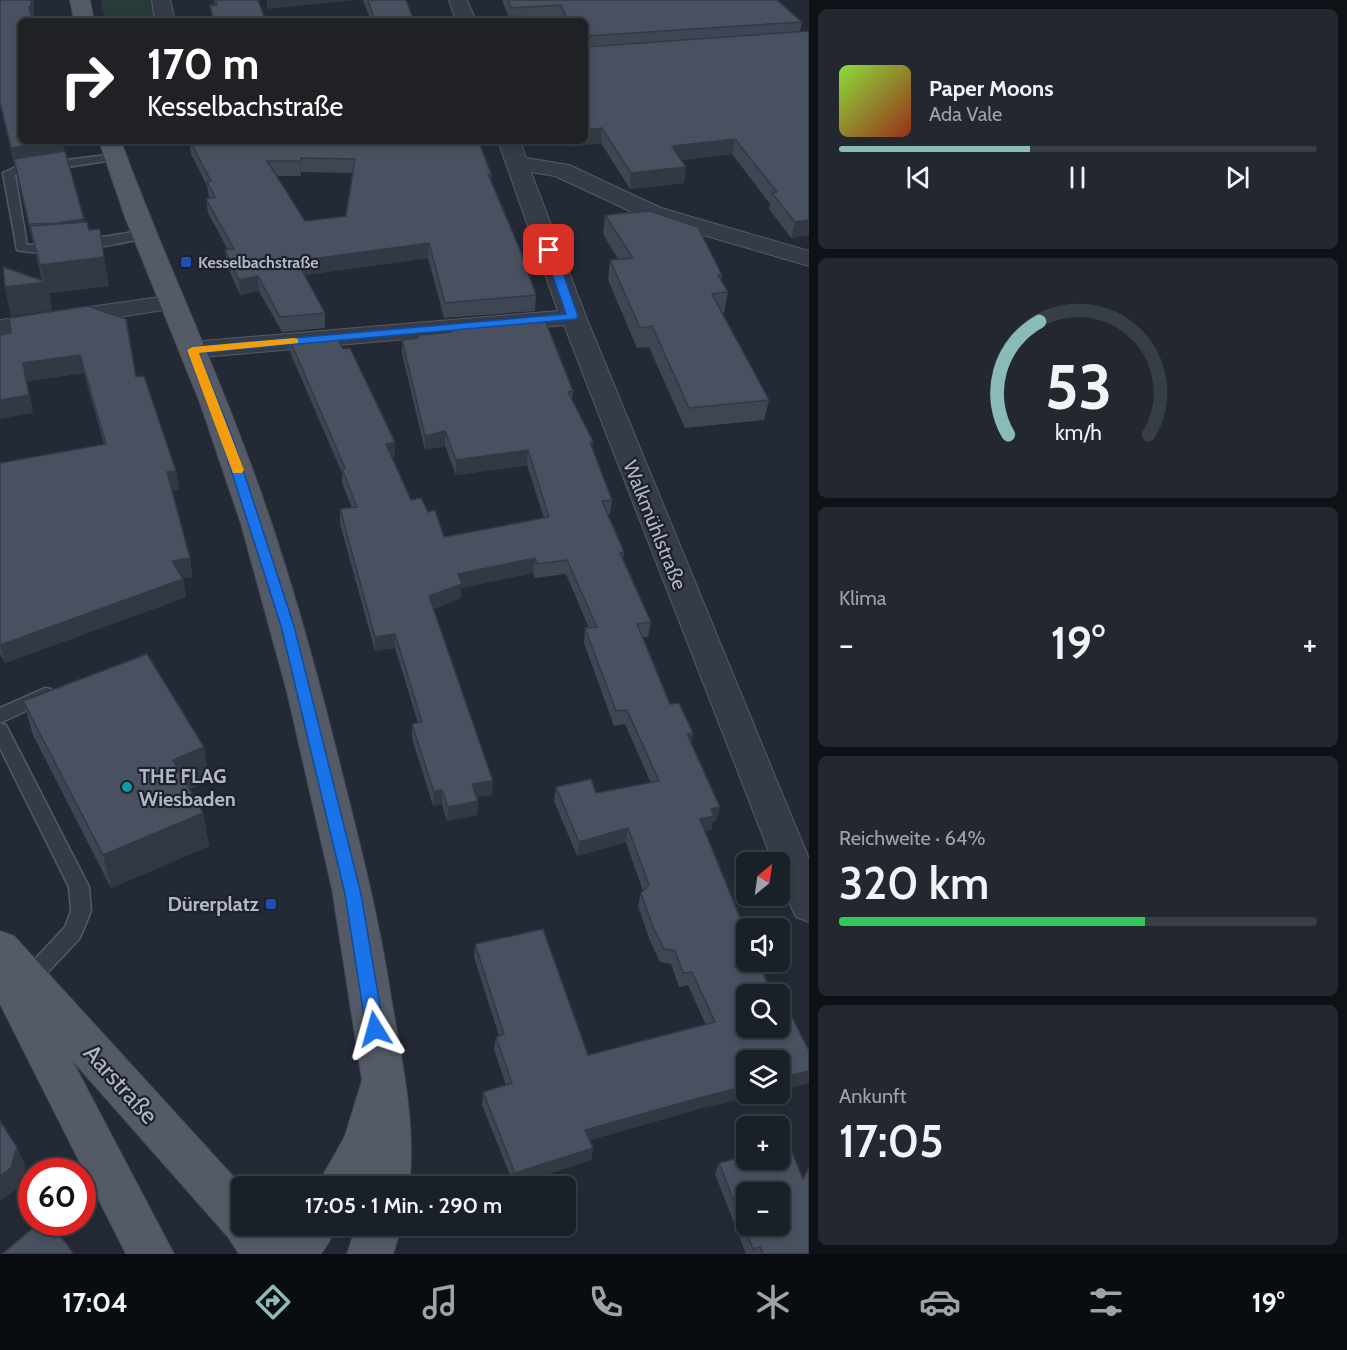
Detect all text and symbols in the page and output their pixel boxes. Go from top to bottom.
text: 170 m [147,38,259,90]
icon: right [48,42,126,120]
text: Paper Moons [929,75,1053,102]
text: Kesselbachstraße [147,90,343,123]
text: Ada Vale [929,102,1002,126]
icon: previous [902,161,935,194]
icon: pause [1061,161,1094,194]
icon: next [1221,161,1254,194]
pin [523,224,574,275]
icon: arrive [532,233,565,266]
place label: Kesselbachstraße [198,253,319,272]
marker: Kesselbachstraße [179,255,193,269]
text: 53 [1044,349,1112,425]
text: km/h [1055,419,1101,445]
street label: Walkmühlstraße [618,457,692,593]
text: Klima [839,586,886,610]
text: 19° [1051,616,1105,670]
text: − [839,624,854,664]
text: + [1302,624,1317,664]
place label: THE FLAG Wiesbaden [139,764,236,811]
marker: THE FLAG Wiesbaden [120,780,134,794]
text: Reichweite · 64% [839,826,985,850]
north arrow [736,852,790,906]
map controls [736,852,790,1236]
text: 320 km [839,856,989,910]
place label: Dürerplatz [168,892,260,916]
marker: Dürerplatz [264,897,278,911]
button: sound [736,918,790,972]
button: search [736,984,790,1038]
position arrow [343,997,407,1061]
street label: Aarstraße [78,1038,164,1130]
button: layers [736,1050,790,1104]
text: Ankunft [839,1084,906,1108]
text: 17:05 [839,1114,943,1168]
button: + [736,1116,790,1170]
speed limit sign: 60 [18,1158,96,1236]
button: − [736,1182,790,1236]
text: 17:05 · 1 Min. · 290 m [305,1192,502,1219]
icon: directions [252,1281,294,1323]
icon: music [419,1281,461,1323]
icon: phone [585,1281,627,1323]
icon: climate [752,1281,794,1323]
icon: car [919,1281,961,1323]
icon: filters [1085,1281,1127,1323]
text: 17:04 [62,1286,128,1319]
text: 19° [1252,1286,1285,1319]

